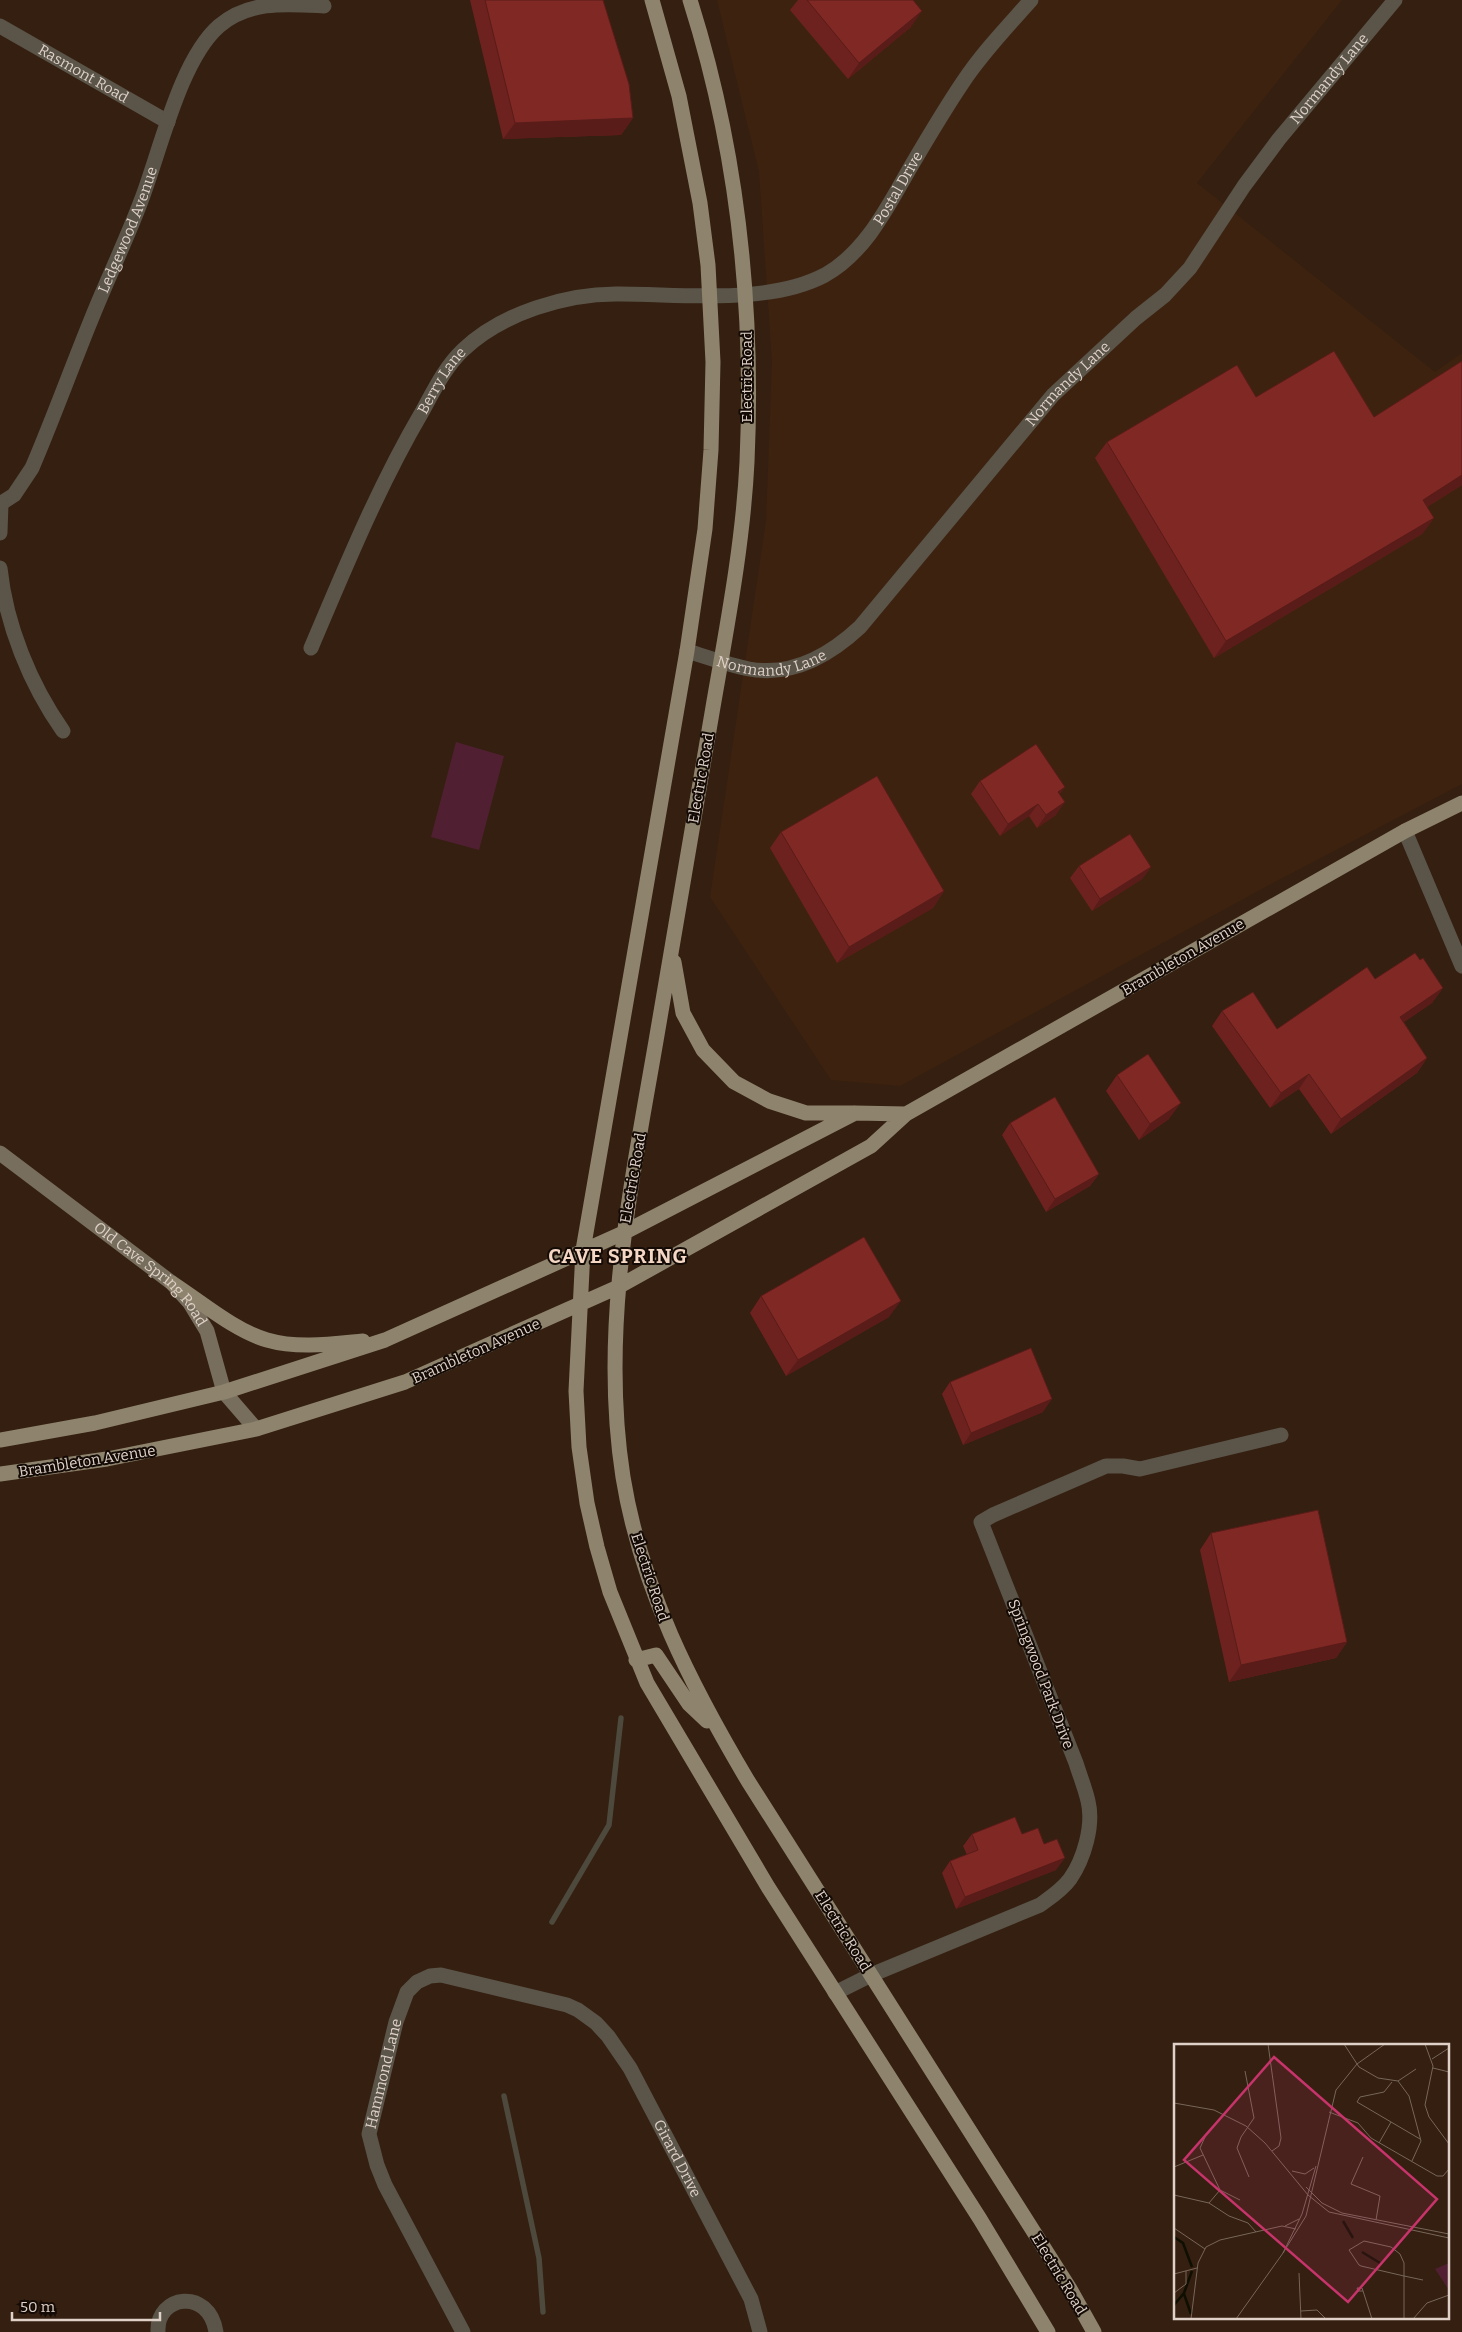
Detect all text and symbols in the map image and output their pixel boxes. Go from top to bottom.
street label: Normandy Lane [1286,30,1372,128]
street label: Rasmont Road [35,41,132,107]
street label: Postal Drive [870,148,927,229]
street label: Ledgewood Avenue [94,164,161,296]
street label: Electric Road [738,331,756,423]
street label: Normandy Lane [1022,338,1114,430]
street label: Berry Lane [414,343,470,417]
street label: Normandy Lane [715,646,830,680]
street label: Electric Road [684,731,718,825]
street label: Brambleton Avenue [1119,915,1247,999]
street label: Electric Road [616,1131,650,1225]
street label: Old Cave Spring Road [90,1218,211,1330]
district label: CAVE SPRING [548,1244,688,1268]
street label: Brambleton Avenue [409,1315,543,1387]
street label: Brambleton Avenue [17,1441,157,1481]
street label: Electric Road [627,1531,673,1623]
street label: Springwood Park Drive [1004,1597,1078,1751]
street label: Electric Road [811,1887,875,1975]
street label: Hammond Lane [362,2017,405,2131]
inset map [1174,2044,1450,2320]
street label: Girard Drive [650,2116,705,2200]
street label: Electric Road [1028,2230,1090,2318]
scale bar [12,2290,160,2322]
text: 50 m [20,2298,56,2316]

